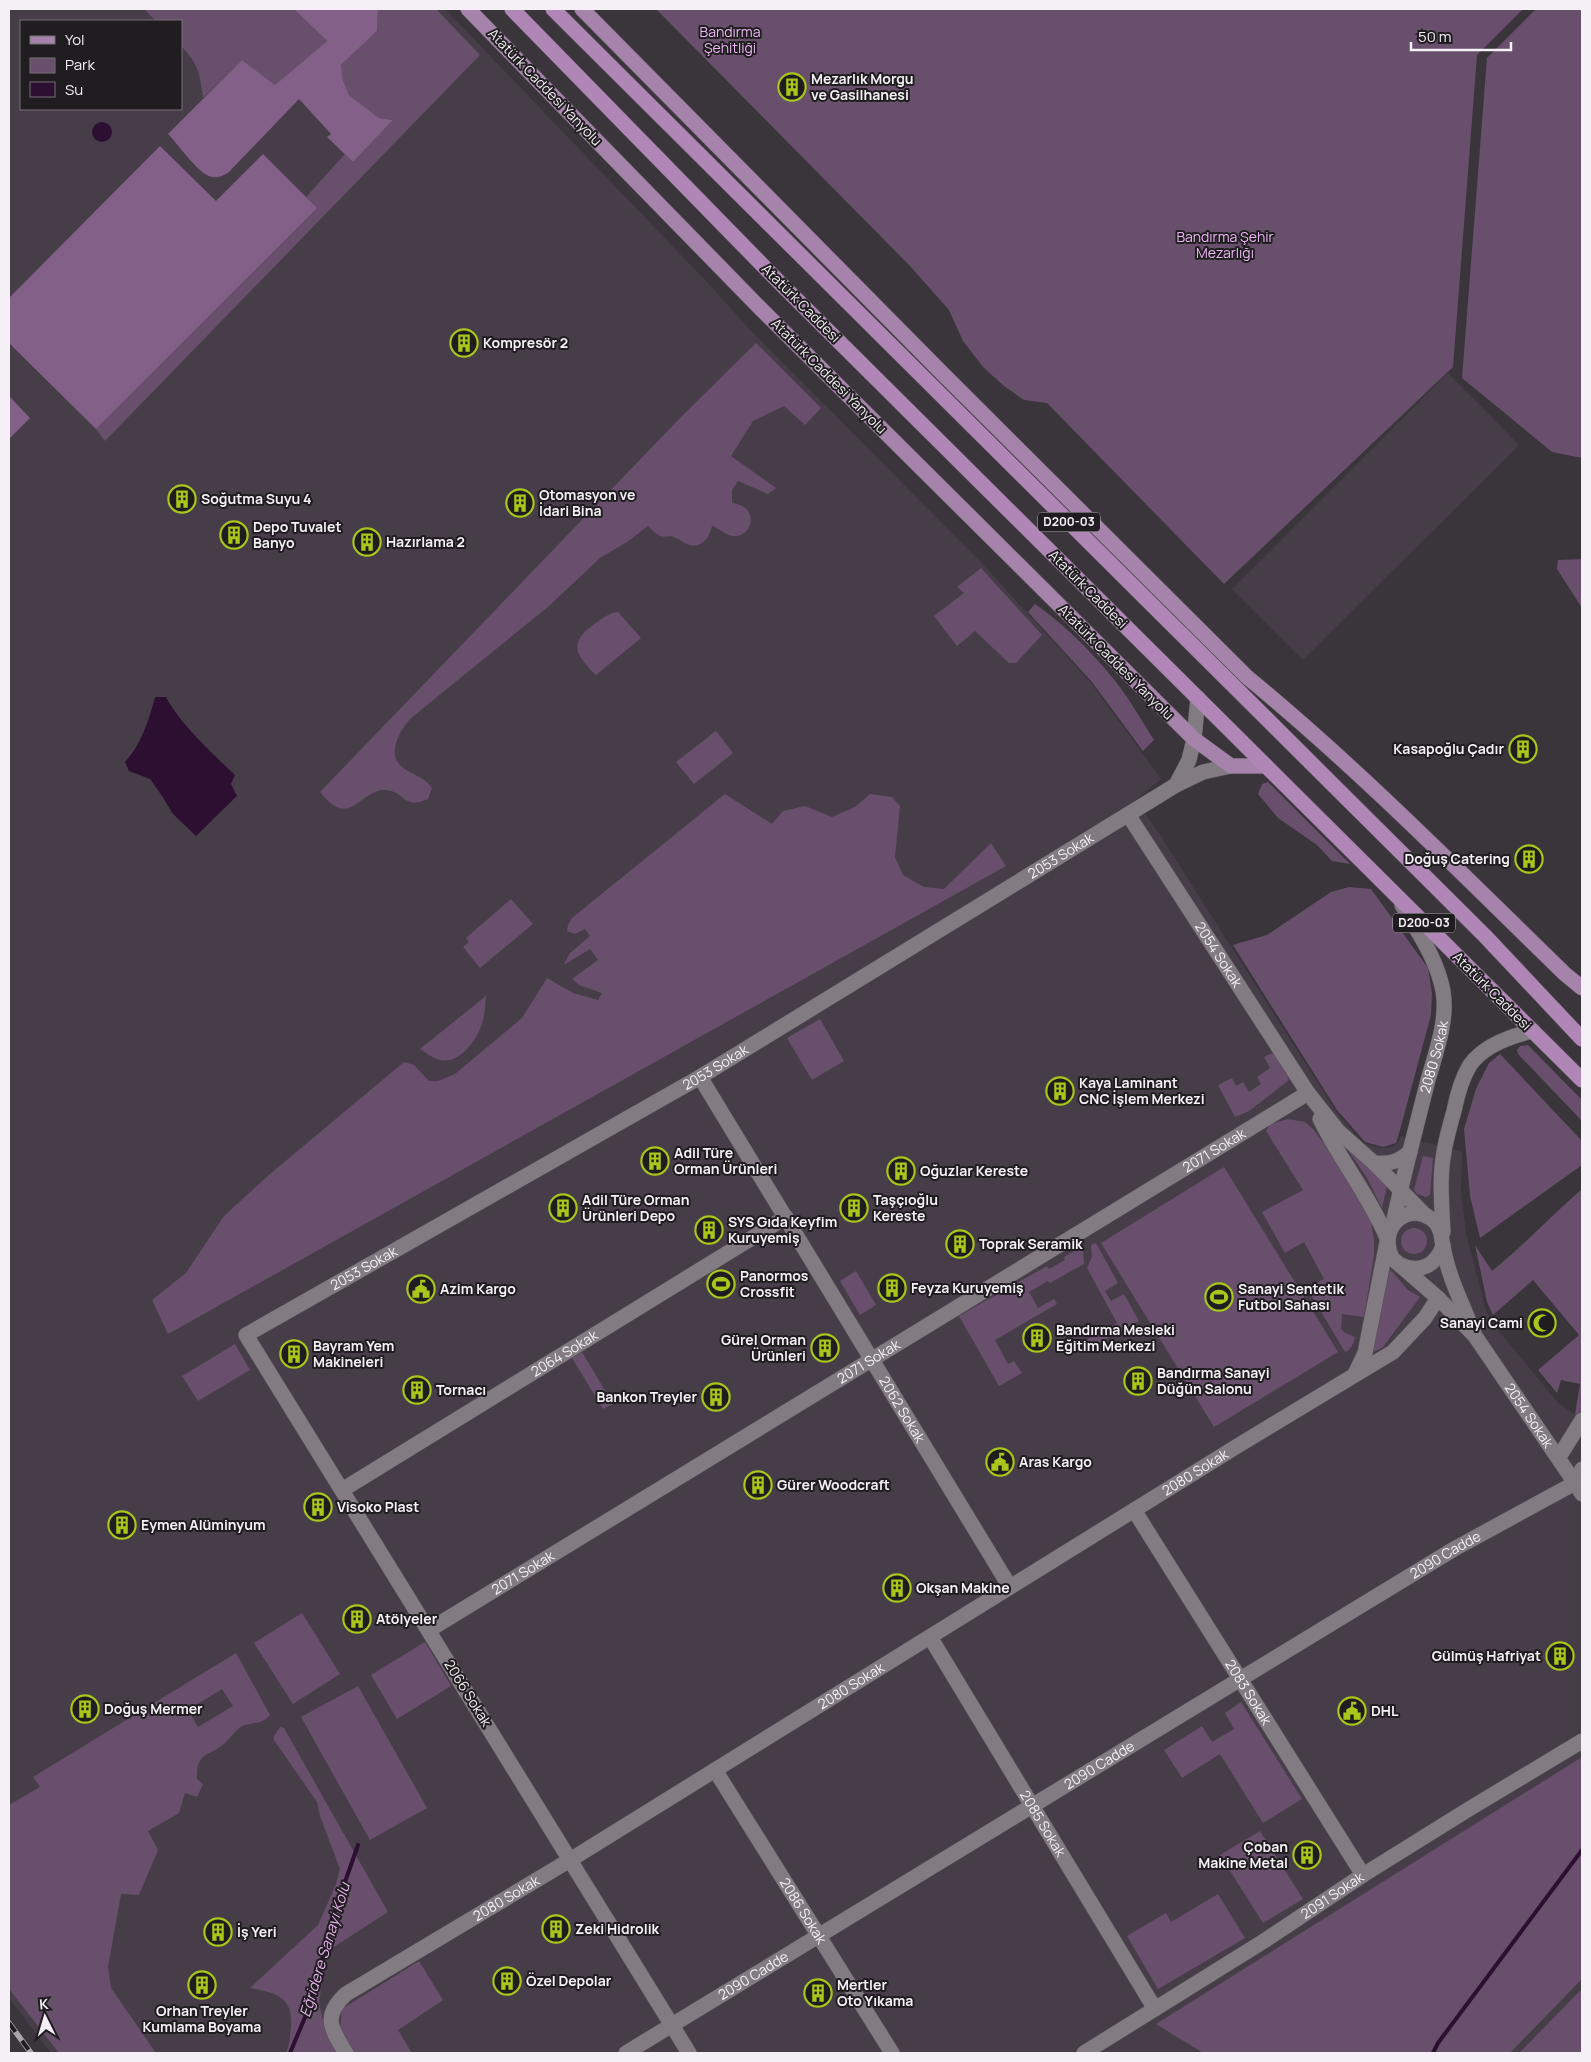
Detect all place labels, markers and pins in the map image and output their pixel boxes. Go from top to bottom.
place label: Mezarlık Morgu ve Gasilhanesi [811,69,914,104]
building icon: Mezarlık Morgu ve Gasilhanesi [777,72,807,102]
building icon: Kompresör 2 [449,328,479,358]
place label: Kompresör 2 [483,333,568,352]
building icon: Soğutma Suyu 4 [167,484,197,514]
place label: Otomasyon ve İdari Bina [539,485,635,520]
building icon: Otomasyon ve İdari Bina [505,488,535,518]
place label: Soğutma Suyu 4 [201,489,312,508]
place label: Depo Tuvalet Banyo [253,517,341,552]
building icon: Depo Tuvalet Banyo [219,520,249,550]
building icon: Hazırlama 2 [352,527,382,557]
place label: Hazırlama 2 [386,532,465,551]
building icon: Kasapoğlu Çadır [1508,734,1538,764]
place label: Kasapoğlu Çadır [1393,739,1504,758]
building icon: Doğuş Catering [1514,844,1544,874]
place label: Doğuş Catering [1404,849,1510,868]
place label: Kaya Laminant CNC İşlem Merkezi [1079,1073,1205,1108]
building icon: Kaya Laminant CNC İşlem Merkezi [1045,1076,1075,1106]
place label: Adil Türe Orman Ürünleri [674,1143,777,1178]
building icon: Adil Türe Orman Ürünleri [640,1146,670,1176]
building icon: Oğuzlar Kereste [886,1156,916,1186]
place label: Oğuzlar Kereste [920,1161,1028,1180]
place label: Adil Türe Orman Ürünleri Depo [582,1190,689,1225]
place label: Taşçıoğlu Kereste [873,1190,938,1225]
building icon: Adil Türe Orman Ürünleri Depo [548,1193,578,1223]
building icon: Taşçıoğlu Kereste [839,1193,869,1223]
place label: SYS Gıda Keyfim Kuruyemiş [728,1212,837,1247]
building icon: SYS Gıda Keyfim Kuruyemiş [694,1215,724,1245]
building icon: Toprak Seramik [945,1229,975,1259]
place label: Toprak Seramik [979,1234,1083,1253]
place label: Panormos Crossfit [740,1266,809,1301]
sports icon: Panormos Crossfit [706,1269,736,1299]
building icon: Feyza Kuruyemiş [877,1273,907,1303]
public building icon: Azim Kargo [406,1274,436,1304]
place label: Feyza Kuruyemiş [911,1278,1024,1297]
place label: Azim Kargo [440,1279,516,1298]
place label: Sanayi Sentetik Futbol Sahası [1238,1279,1345,1314]
sports icon: Sanayi Sentetik Futbol Sahası [1204,1282,1234,1312]
mosque icon: Sanayi Cami [1527,1308,1557,1338]
place label: Sanayi Cami [1440,1313,1523,1332]
place label: Bandırma Mesleki Eğitim Merkezi [1056,1320,1175,1355]
building icon: Bandırma Mesleki Eğitim Merkezi [1022,1323,1052,1353]
place label: Gürel Orman Ürünleri [721,1330,806,1365]
building icon: Gürel Orman Ürünleri [810,1333,840,1363]
place label: Bayram Yem Makineleri [313,1336,394,1371]
building icon: Bayram Yem Makineleri [279,1339,309,1369]
place label: Bandırma Sanayi Düğün Salonu [1157,1363,1270,1398]
building icon: Bandırma Sanayi Düğün Salonu [1123,1366,1153,1396]
building icon: Tornacı [402,1375,432,1405]
place label: Tornacı [436,1380,486,1399]
building icon: Bankon Treyler [701,1382,731,1412]
place label: Bankon Treyler [596,1387,697,1406]
public building icon: Aras Kargo [985,1447,1015,1477]
place label: Aras Kargo [1019,1452,1092,1471]
building icon: Gürer Woodcraft [743,1470,773,1500]
place label: Gürer Woodcraft [777,1475,890,1494]
building icon: Visoko Plast [303,1492,333,1522]
place label: Visoko Plast [337,1497,419,1516]
building icon: Eymen Alüminyum [107,1510,137,1540]
place label: Eymen Alüminyum [141,1515,266,1534]
building icon: Okşan Makine [882,1573,912,1603]
place label: Okşan Makine [916,1578,1010,1597]
building icon: Atölyeler [342,1604,372,1634]
place label: Atölyeler [376,1609,438,1628]
building icon: Gülmüş Hafriyat [1545,1641,1575,1671]
place label: Gülmüş Hafriyat [1432,1646,1541,1665]
building icon: Doğuş Mermer [70,1694,100,1724]
public building icon: DHL [1337,1696,1367,1726]
place label: Doğuş Mermer [104,1699,203,1718]
place label: DHL [1371,1701,1399,1720]
place label: Çoban Makine Metal [1198,1837,1288,1872]
building icon: Çoban Makine Metal [1292,1840,1322,1870]
building icon: Zeki Hidrolik [541,1914,571,1944]
building icon: İş Yeri [203,1917,233,1947]
place label: Zeki Hidrolik [575,1919,660,1938]
place label: İş Yeri [237,1922,277,1941]
building icon: Özel Depolar [492,1966,522,1996]
building icon: Orhan Treyler Kumlama Boyama [187,1970,217,2000]
place label: Özel Depolar [526,1971,612,1990]
place label: Mertler Oto Yıkama [837,1975,913,2010]
building icon: Mertler Oto Yıkama [803,1978,833,2008]
place label: Orhan Treyler Kumlama Boyama [143,2001,261,2036]

